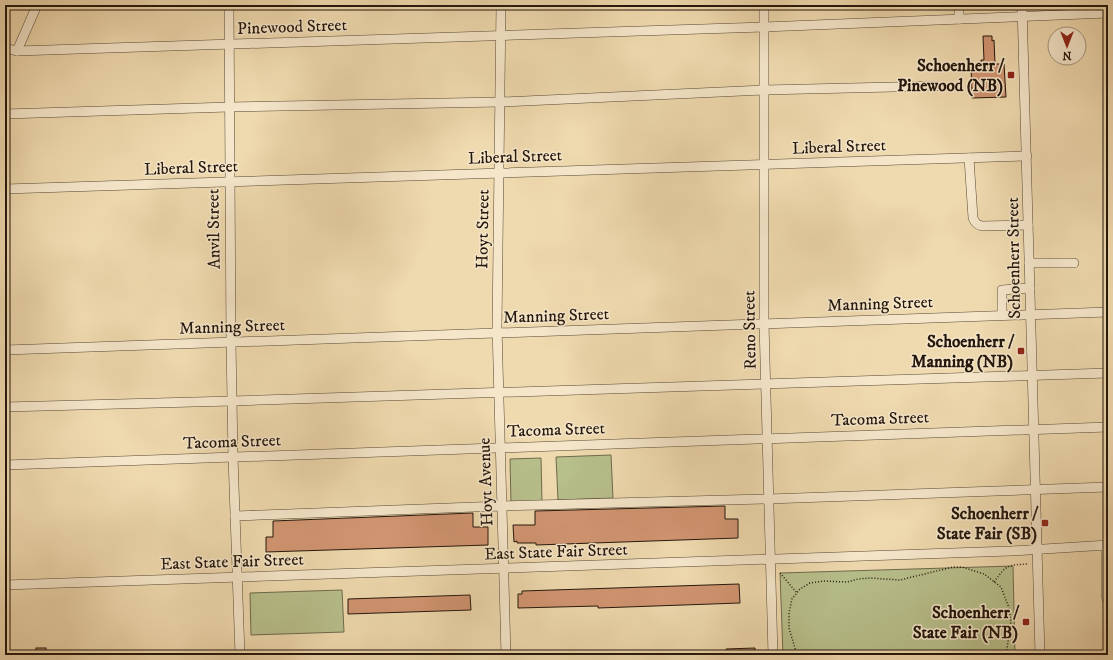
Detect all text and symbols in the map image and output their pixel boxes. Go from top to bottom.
street label: Pinewood Street [237,14,348,40]
north arrow [1047,26,1087,66]
text: N [1062,48,1072,62]
place label: Schoenherr / Pinewood (NB) [897,55,1005,97]
marker: Schoenherr / Pinewood (NB) [1006,70,1016,80]
street label: Liberal Street [792,134,887,160]
street label: Liberal Street [468,144,563,170]
street label: Liberal Street [144,155,239,181]
street label: Anvil Street [202,188,226,269]
street label: Hoyt Street [471,188,495,269]
street label: Schoenherr Street [1002,196,1026,319]
street label: Reno Street [738,290,762,370]
street label: Manning Street [827,291,934,317]
street label: Manning Street [503,303,610,329]
street label: Manning Street [179,314,286,340]
place label: Schoenherr / Manning (NB) [911,331,1015,373]
marker: Schoenherr / Manning (NB) [1016,346,1026,356]
street label: Tacoma Street [831,406,930,432]
street label: Tacoma Street [507,417,606,443]
street label: Tacoma Street [183,429,282,455]
street label: Hoyt Avenue [473,437,499,527]
place label: Schoenherr / State Fair (SB) [937,503,1039,545]
marker: Schoenherr / State Fair (SB) [1040,518,1050,528]
street label: East State Fair Street [484,538,629,565]
street label: East State Fair Street [160,548,305,575]
place label: Schoenherr / State Fair (NB) [913,602,1020,644]
marker: Schoenherr / State Fair (NB) [1021,617,1031,627]

